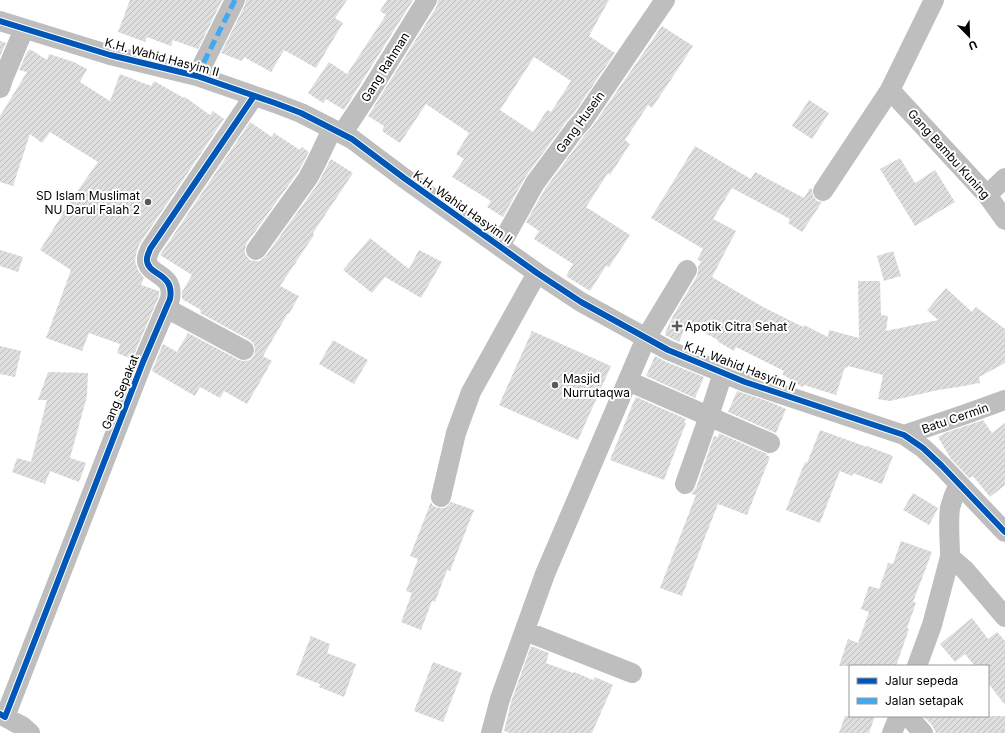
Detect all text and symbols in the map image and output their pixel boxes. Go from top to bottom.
north arrow [949,16,989,56]
street label: Gang Rahman [358,29,412,105]
street label: K.H. Wahid Hasyim II [103,34,221,80]
text: U [966,37,979,53]
street label: Gang Husein [553,88,607,156]
street label: Gang Bambu Kuning [905,106,993,202]
street label: K.H. Wahid Hasyim II [410,167,516,247]
place label: SD Islam Muslimat NU Darul Falah 2 [36,188,140,217]
marker: SD Islam Muslimat NU Darul Falah 2 [143,197,153,207]
place label: Apotik Citra Sehat [685,319,787,334]
marker: Apotik Citra Sehat [672,321,682,331]
street label: K.H. Wahid Hasyim II [682,338,798,394]
street label: Gang Sepakat [98,352,142,432]
place label: Masjid Nurrutaqwa [563,371,630,400]
marker: Masjid Nurrutaqwa [550,380,560,390]
street label: Batu Cermin [919,400,991,436]
legend [849,665,989,717]
text: Jalur sepeda [885,673,958,688]
text: Jalan setapak [885,693,964,708]

